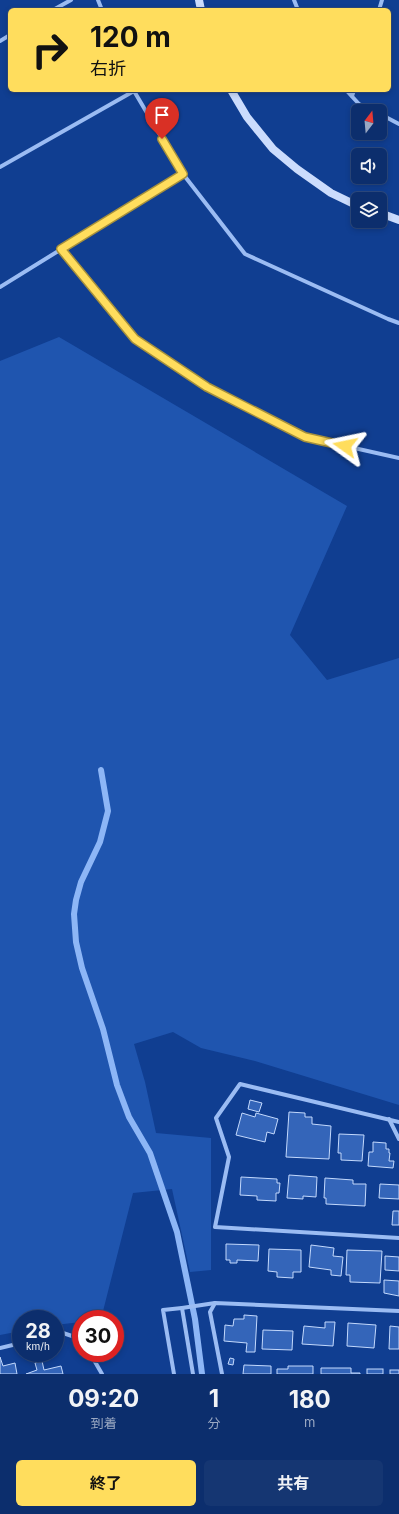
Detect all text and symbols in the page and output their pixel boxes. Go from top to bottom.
text: 120 m [90,20,171,54]
icon: right [24,24,76,76]
text: 右折 [90,58,126,79]
pin [145,98,179,139]
icon: arrive [151,104,173,126]
north arrow [351,104,387,140]
map controls [351,104,387,228]
button: sound [351,148,387,184]
button: layers [351,192,387,228]
position arrow [324,425,366,467]
speed limit sign: 30 [72,1310,124,1362]
text: 28 [25,1319,51,1343]
text: km/h [26,1340,50,1352]
text: 09:20 [68,1384,139,1413]
text: 1 [209,1384,219,1413]
text: 180 [289,1385,331,1414]
text: m [304,1414,315,1430]
text: 到着 [91,1415,117,1431]
text: 分 [207,1415,220,1431]
button: 終了 [16,1460,196,1506]
button: 共有 [204,1460,383,1506]

